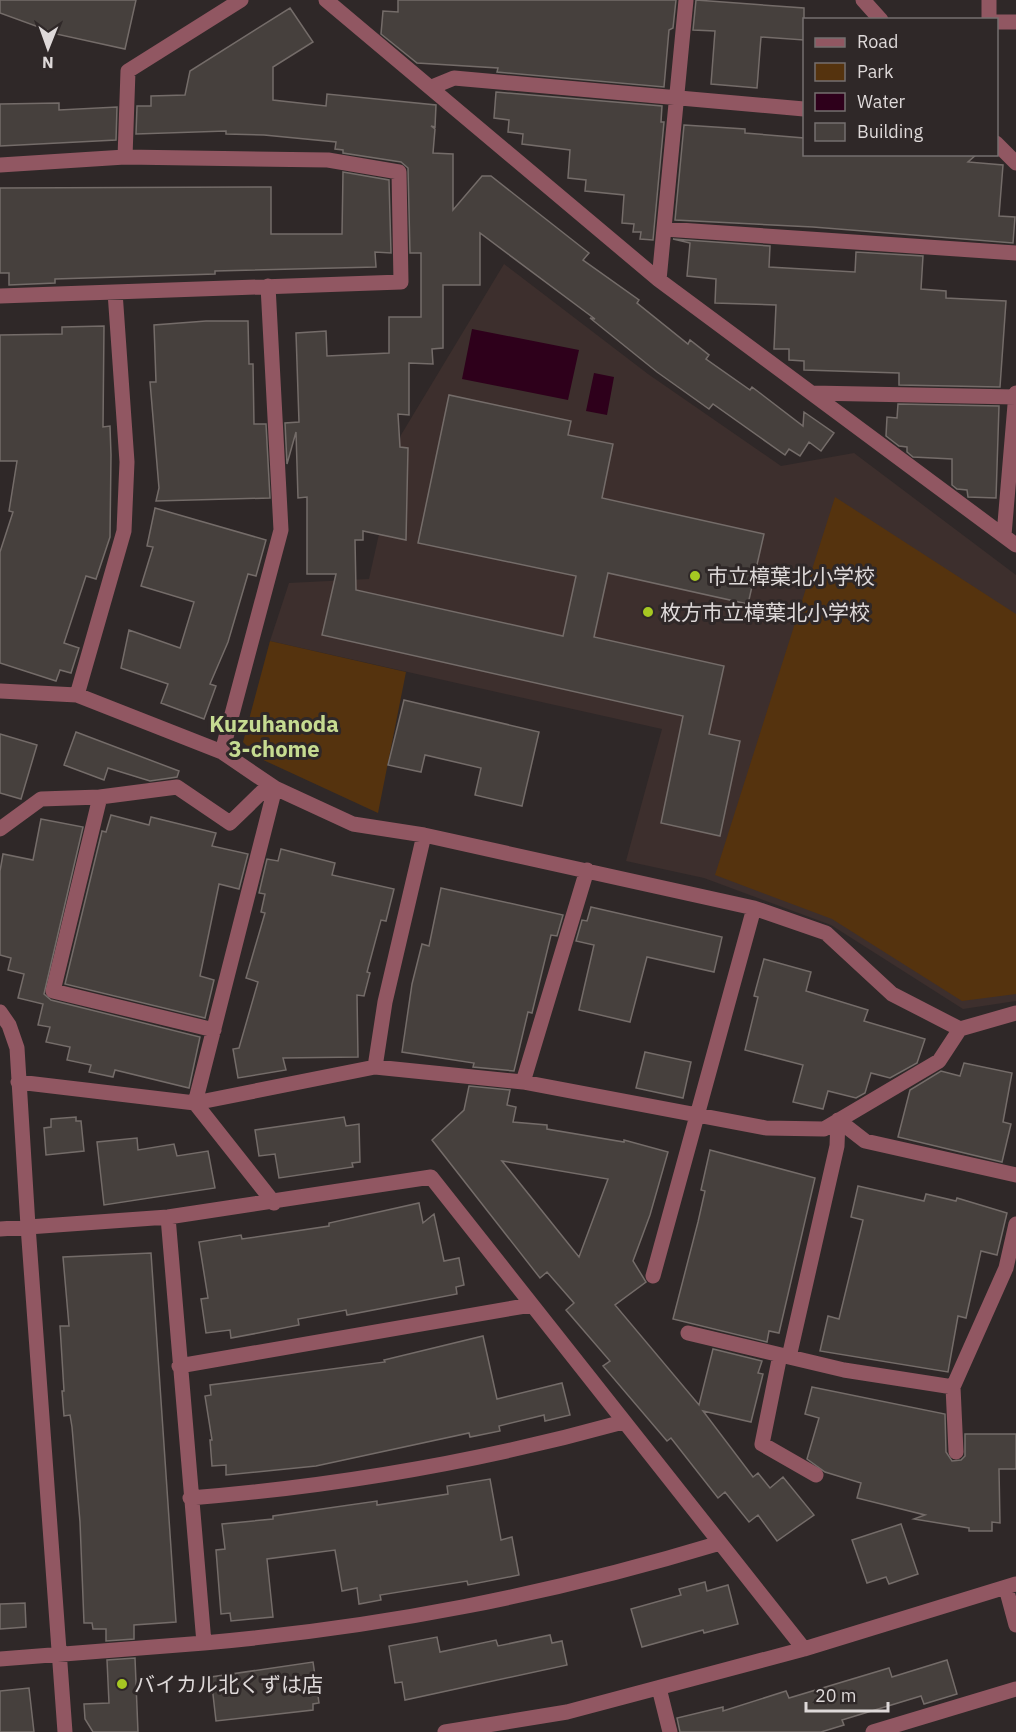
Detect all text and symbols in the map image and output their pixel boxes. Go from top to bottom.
north arrow [18,18,78,78]
legend [803,18,998,156]
text: Road [857,30,898,53]
text: N [42,53,54,73]
text: Park [857,60,894,83]
text: Water [857,90,906,113]
text: Building [857,120,924,143]
place label: 市立樟葉北小学校 [707,562,875,590]
marker: 市立樟葉北小学校 [688,569,702,583]
place label: 枚方市立樟葉北小学校 [660,598,870,626]
marker: 枚方市立樟葉北小学校 [641,605,655,619]
district label: Kuzuhanoda 3-chome [209,709,339,763]
place label: バイカル北くずは店 [134,1670,323,1698]
scale bar [806,1675,888,1713]
marker: バイカル北くずは店 [115,1677,129,1691]
text: 20 m [815,1684,857,1707]

